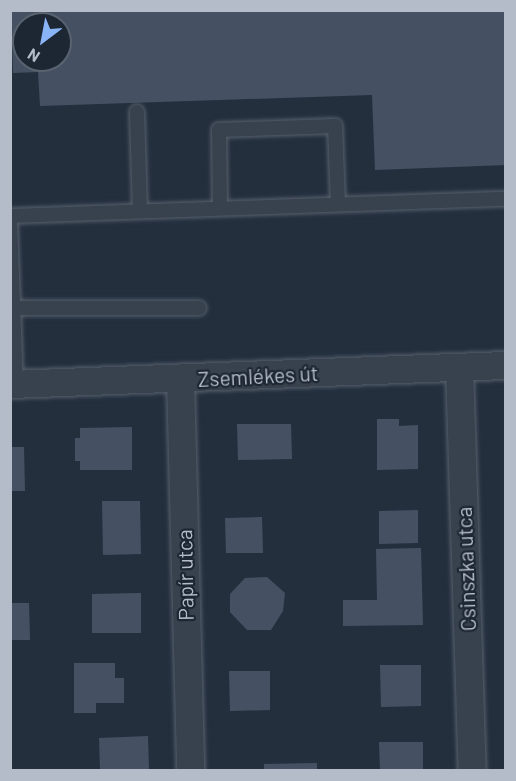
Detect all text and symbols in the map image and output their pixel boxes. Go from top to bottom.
north arrow [12,12,72,72]
text: N [24,45,43,67]
street label: Zsemlékes út [197,360,319,392]
street label: Csinszka utca [451,506,481,632]
street label: Papír utca [172,529,198,621]

